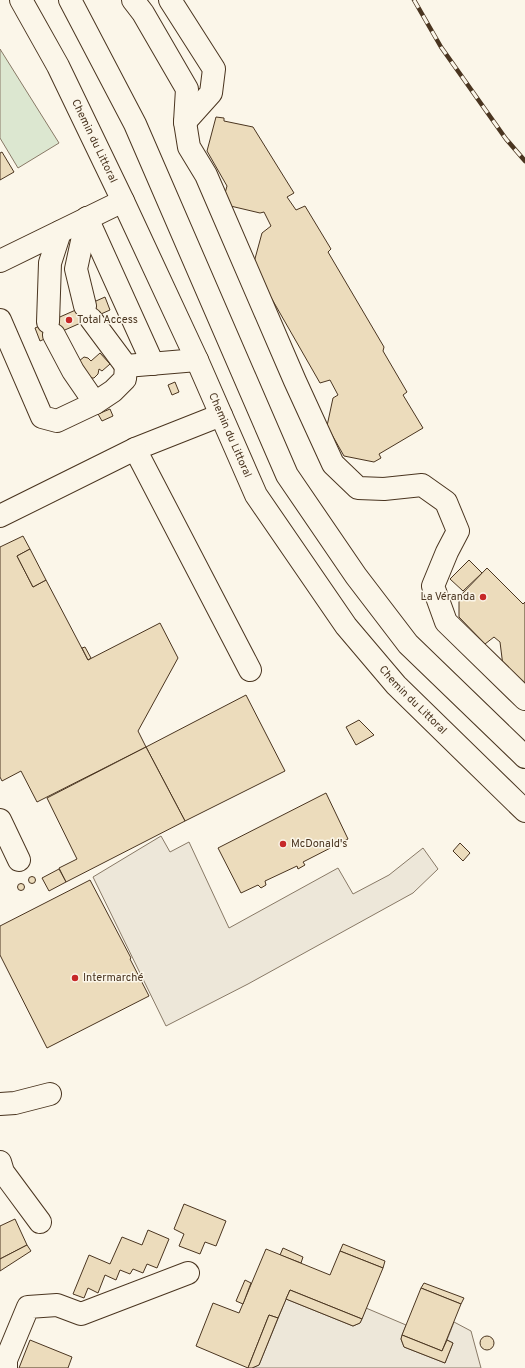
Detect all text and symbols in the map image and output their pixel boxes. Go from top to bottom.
street label: Chemin du Littoral [68,97,120,185]
place label: Total Access [77,313,138,327]
marker: Total Access [64,315,74,325]
street label: Chemin du Littoral [205,391,255,480]
place label: La Véranda [421,590,475,604]
marker: La Véranda [478,592,488,602]
street label: Chemin du Littoral [376,663,450,738]
place label: McDonald's [291,837,347,851]
marker: McDonald's [278,839,288,849]
place label: Intermarché [83,971,144,985]
marker: Intermarché [70,973,80,983]

